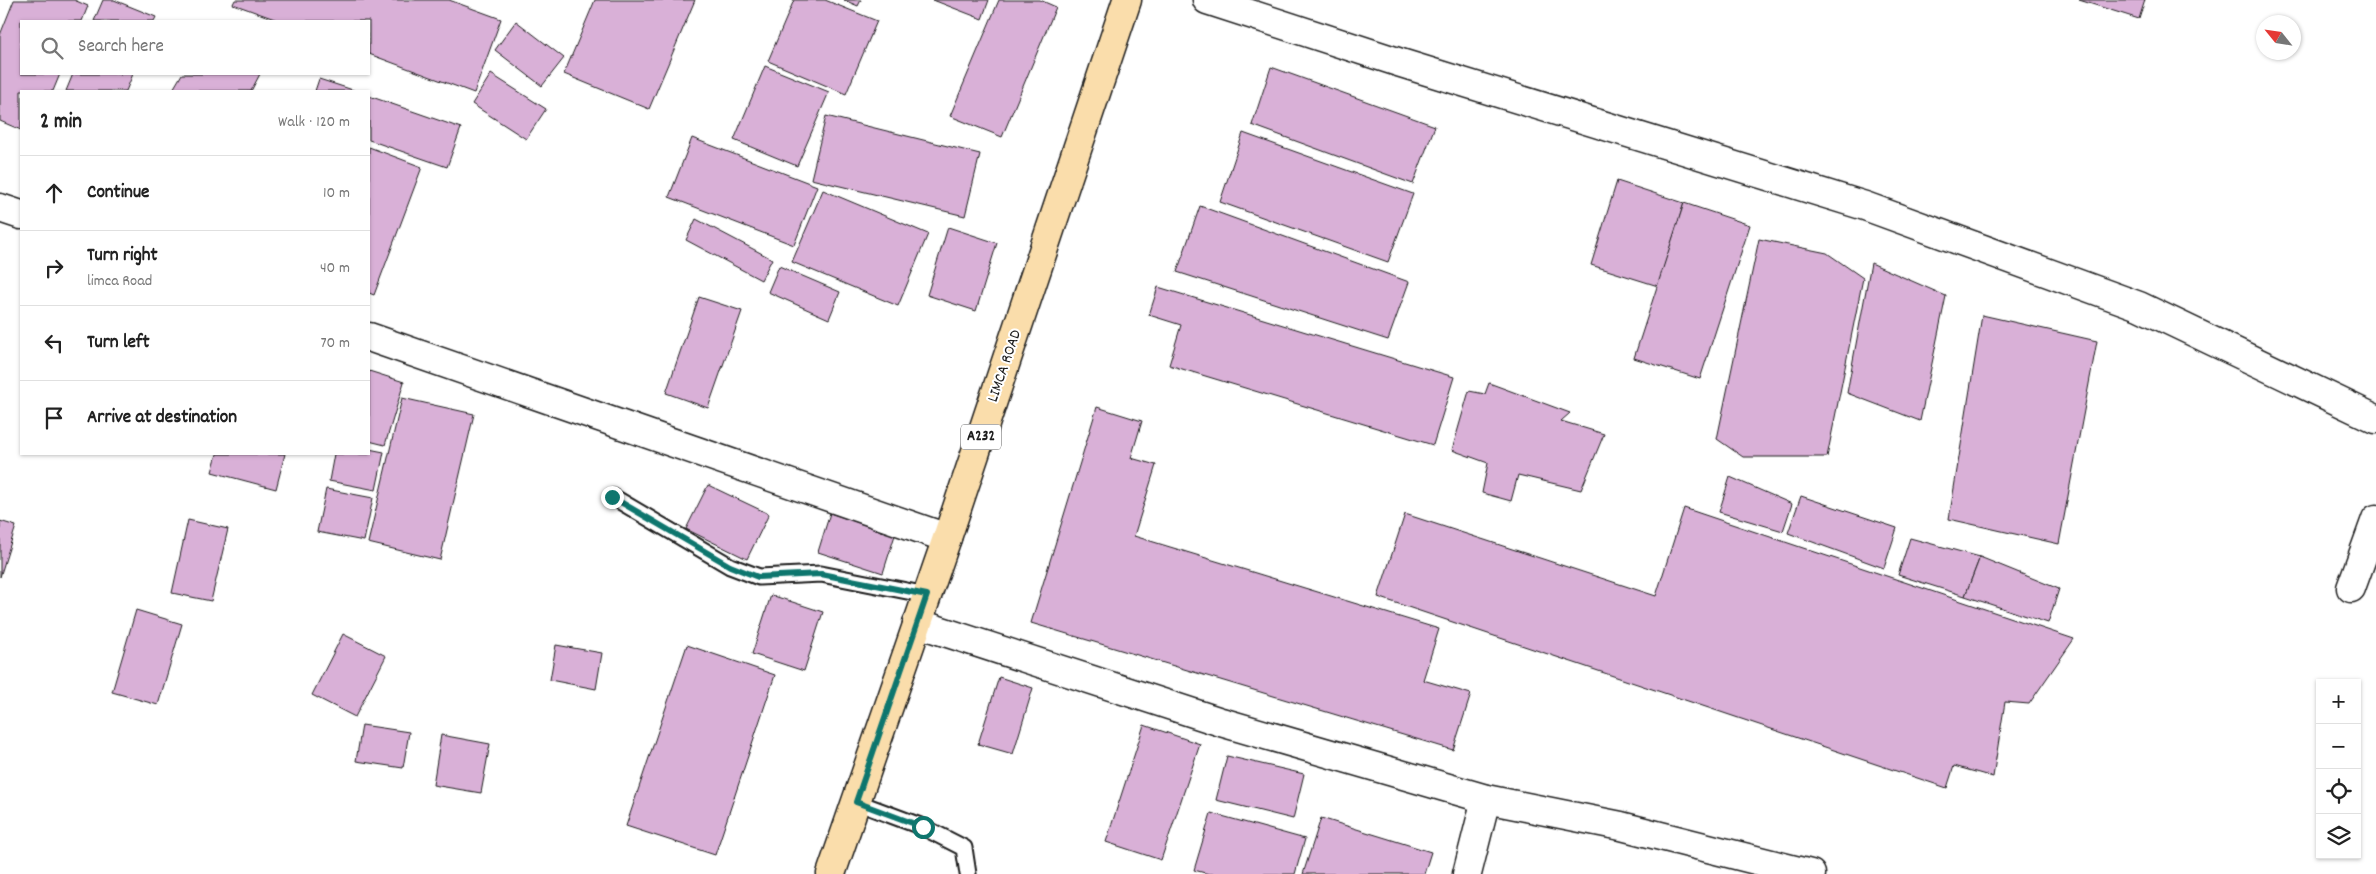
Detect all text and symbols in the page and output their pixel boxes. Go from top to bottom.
north arrow [2256,15,2301,60]
search box [20,20,370,75]
icon: search [38,34,66,62]
text: Search here [78,34,164,61]
text: 2 min [40,108,82,138]
text: Walk · 120 m [278,111,350,134]
icon: ahead [40,179,68,207]
text: Continue [87,180,149,207]
text: 10 m [323,182,350,205]
text: Turn right [87,243,158,270]
icon: right [40,254,68,282]
text: 40 m [320,257,350,280]
text: limca Road [87,270,152,293]
street label: LIMCA ROAD [982,327,1028,405]
icon: left [40,329,68,357]
text: Turn left [87,330,150,357]
text: 70 m [320,332,350,355]
icon: arrive [40,404,68,432]
text: Arrive at destination [87,405,237,432]
road number: A232 [961,424,1001,450]
route end [601,486,624,509]
map controls [2316,679,2361,859]
button: + [2316,679,2361,724]
button: − [2316,724,2361,769]
button: locate [2316,769,2361,814]
button: layers [2316,814,2361,859]
route start [912,816,935,839]

